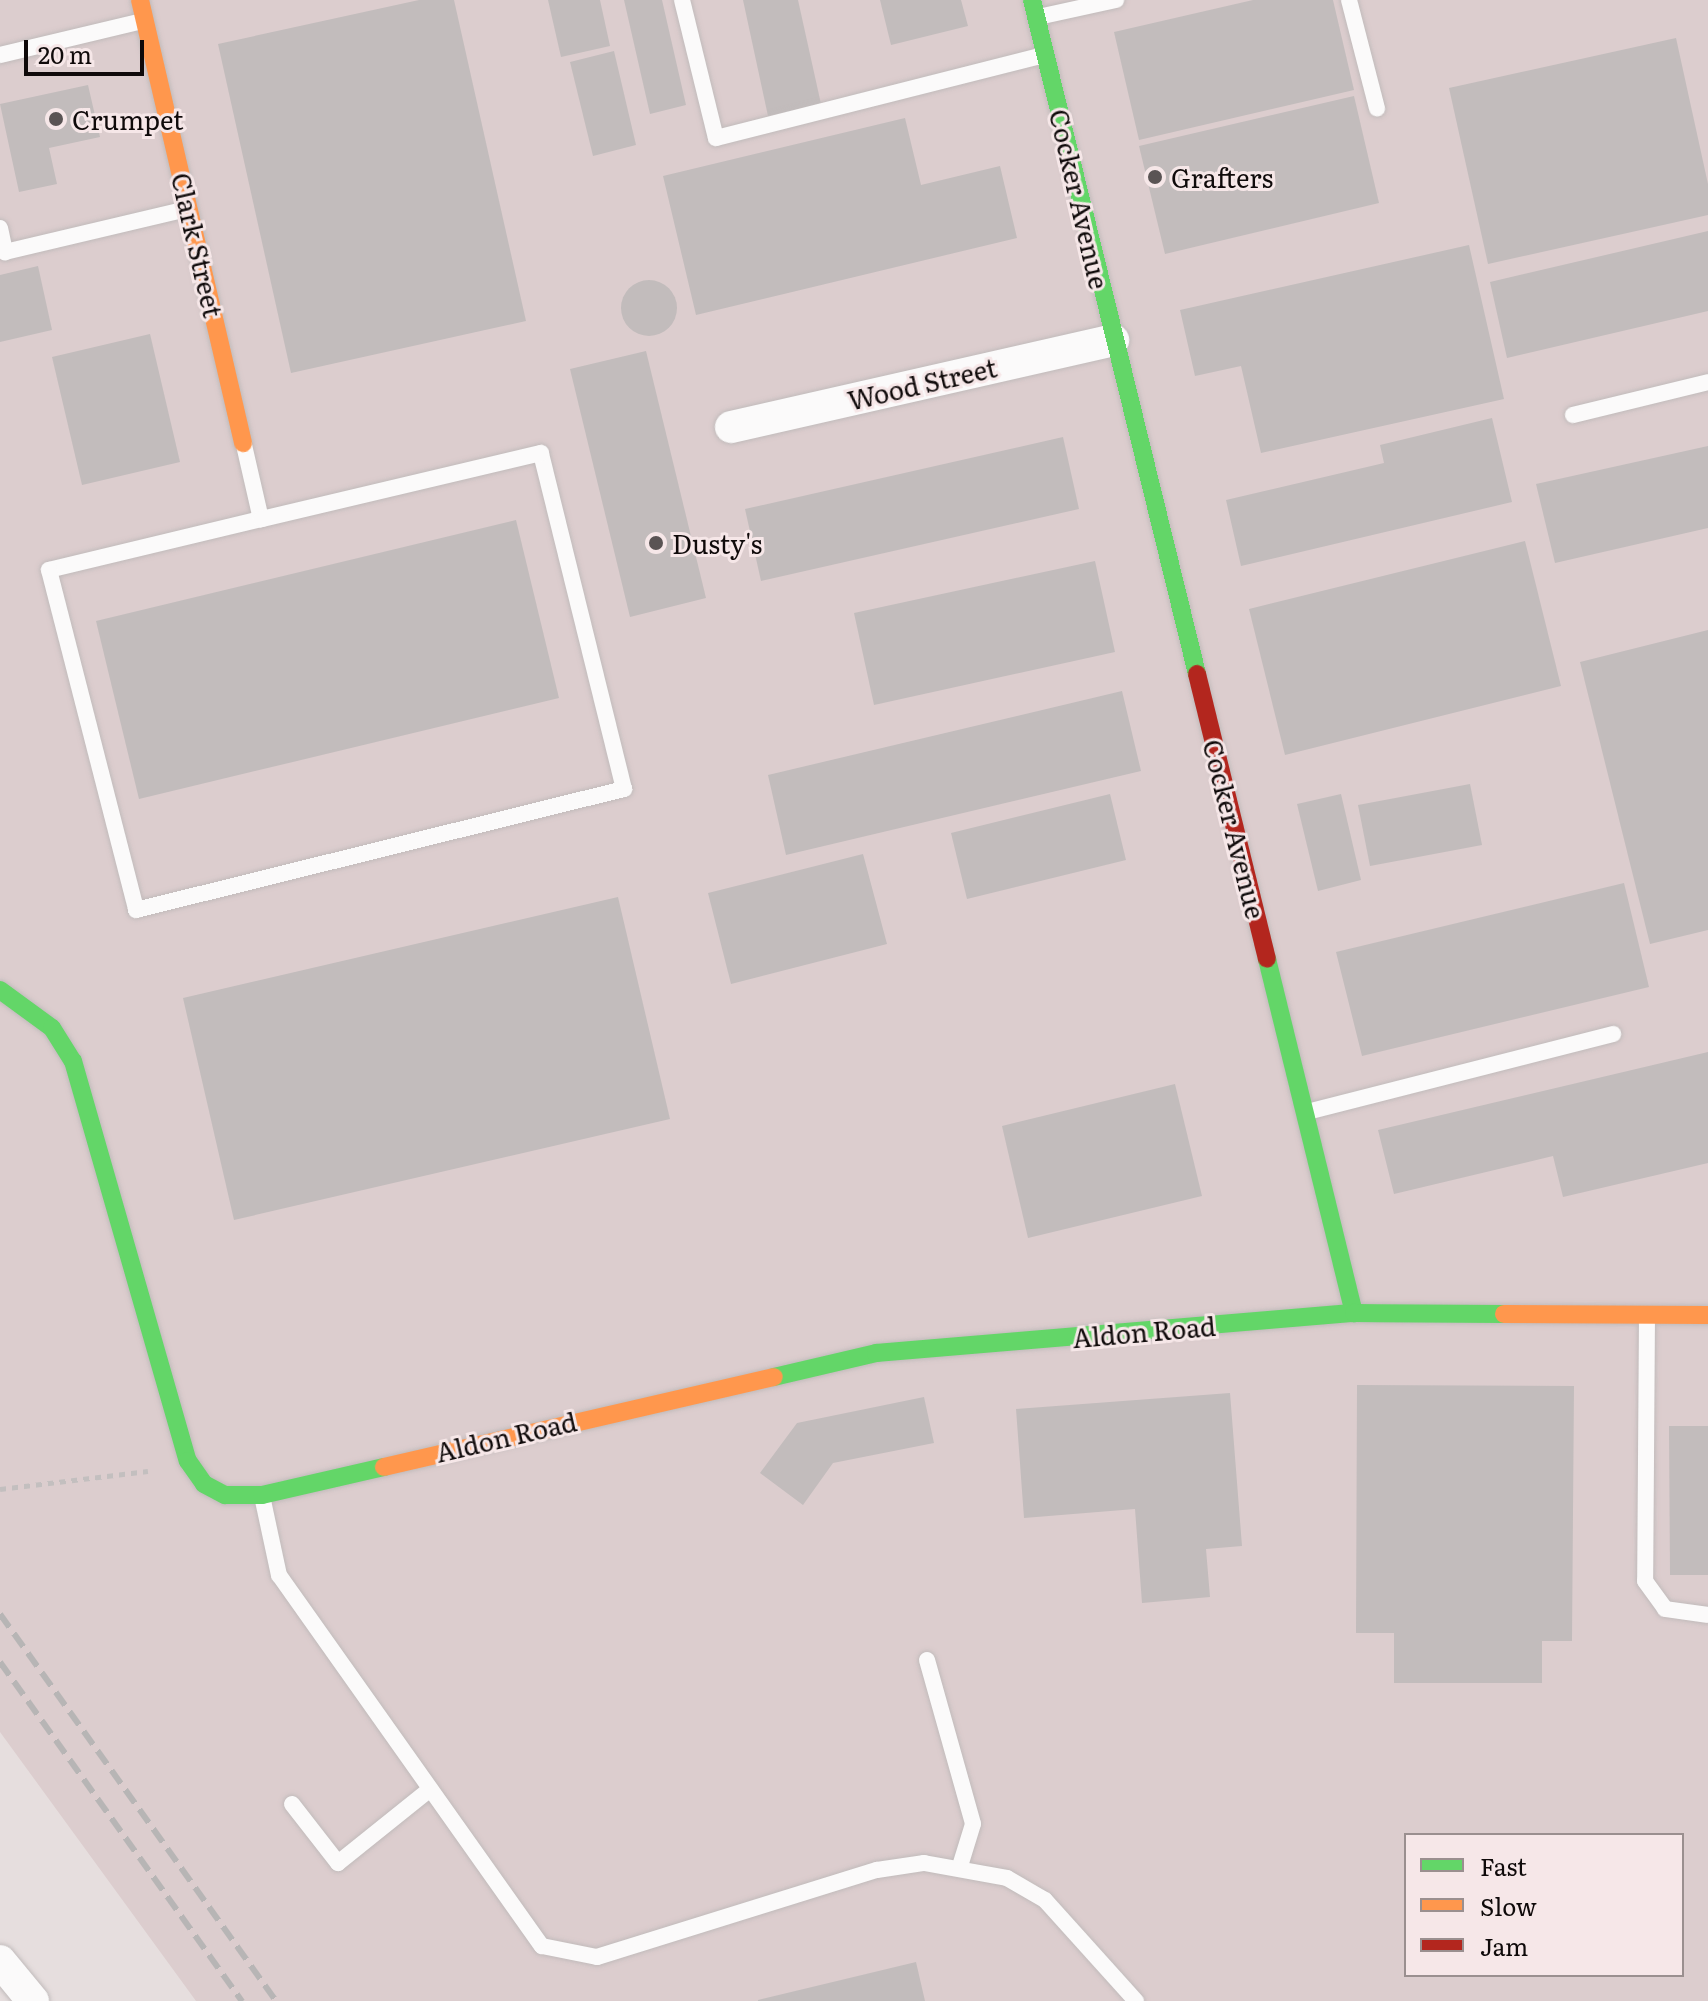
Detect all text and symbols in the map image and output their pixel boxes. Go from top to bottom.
scale bar [28,24,148,74]
text: 20 m [38,36,92,71]
place label: Crumpet [72,103,184,135]
street label: Cocker Avenue [1044,106,1116,292]
marker: Crumpet [47,110,65,128]
place label: Grafters [1171,161,1273,193]
marker: Grafters [1146,168,1164,186]
street label: Clark Street [166,170,230,320]
street label: Wood Street [844,351,1000,415]
place label: Dusty's [672,527,762,559]
marker: Dusty's [647,534,665,552]
street label: Cocker Avenue [1198,736,1272,922]
street label: Aldon Road [1071,1309,1217,1353]
street label: Aldon Road [432,1405,580,1467]
legend [1404,1833,1684,1977]
text: Fast [1480,1848,1527,1883]
text: Slow [1480,1888,1537,1923]
text: Jam [1480,1928,1528,1963]

